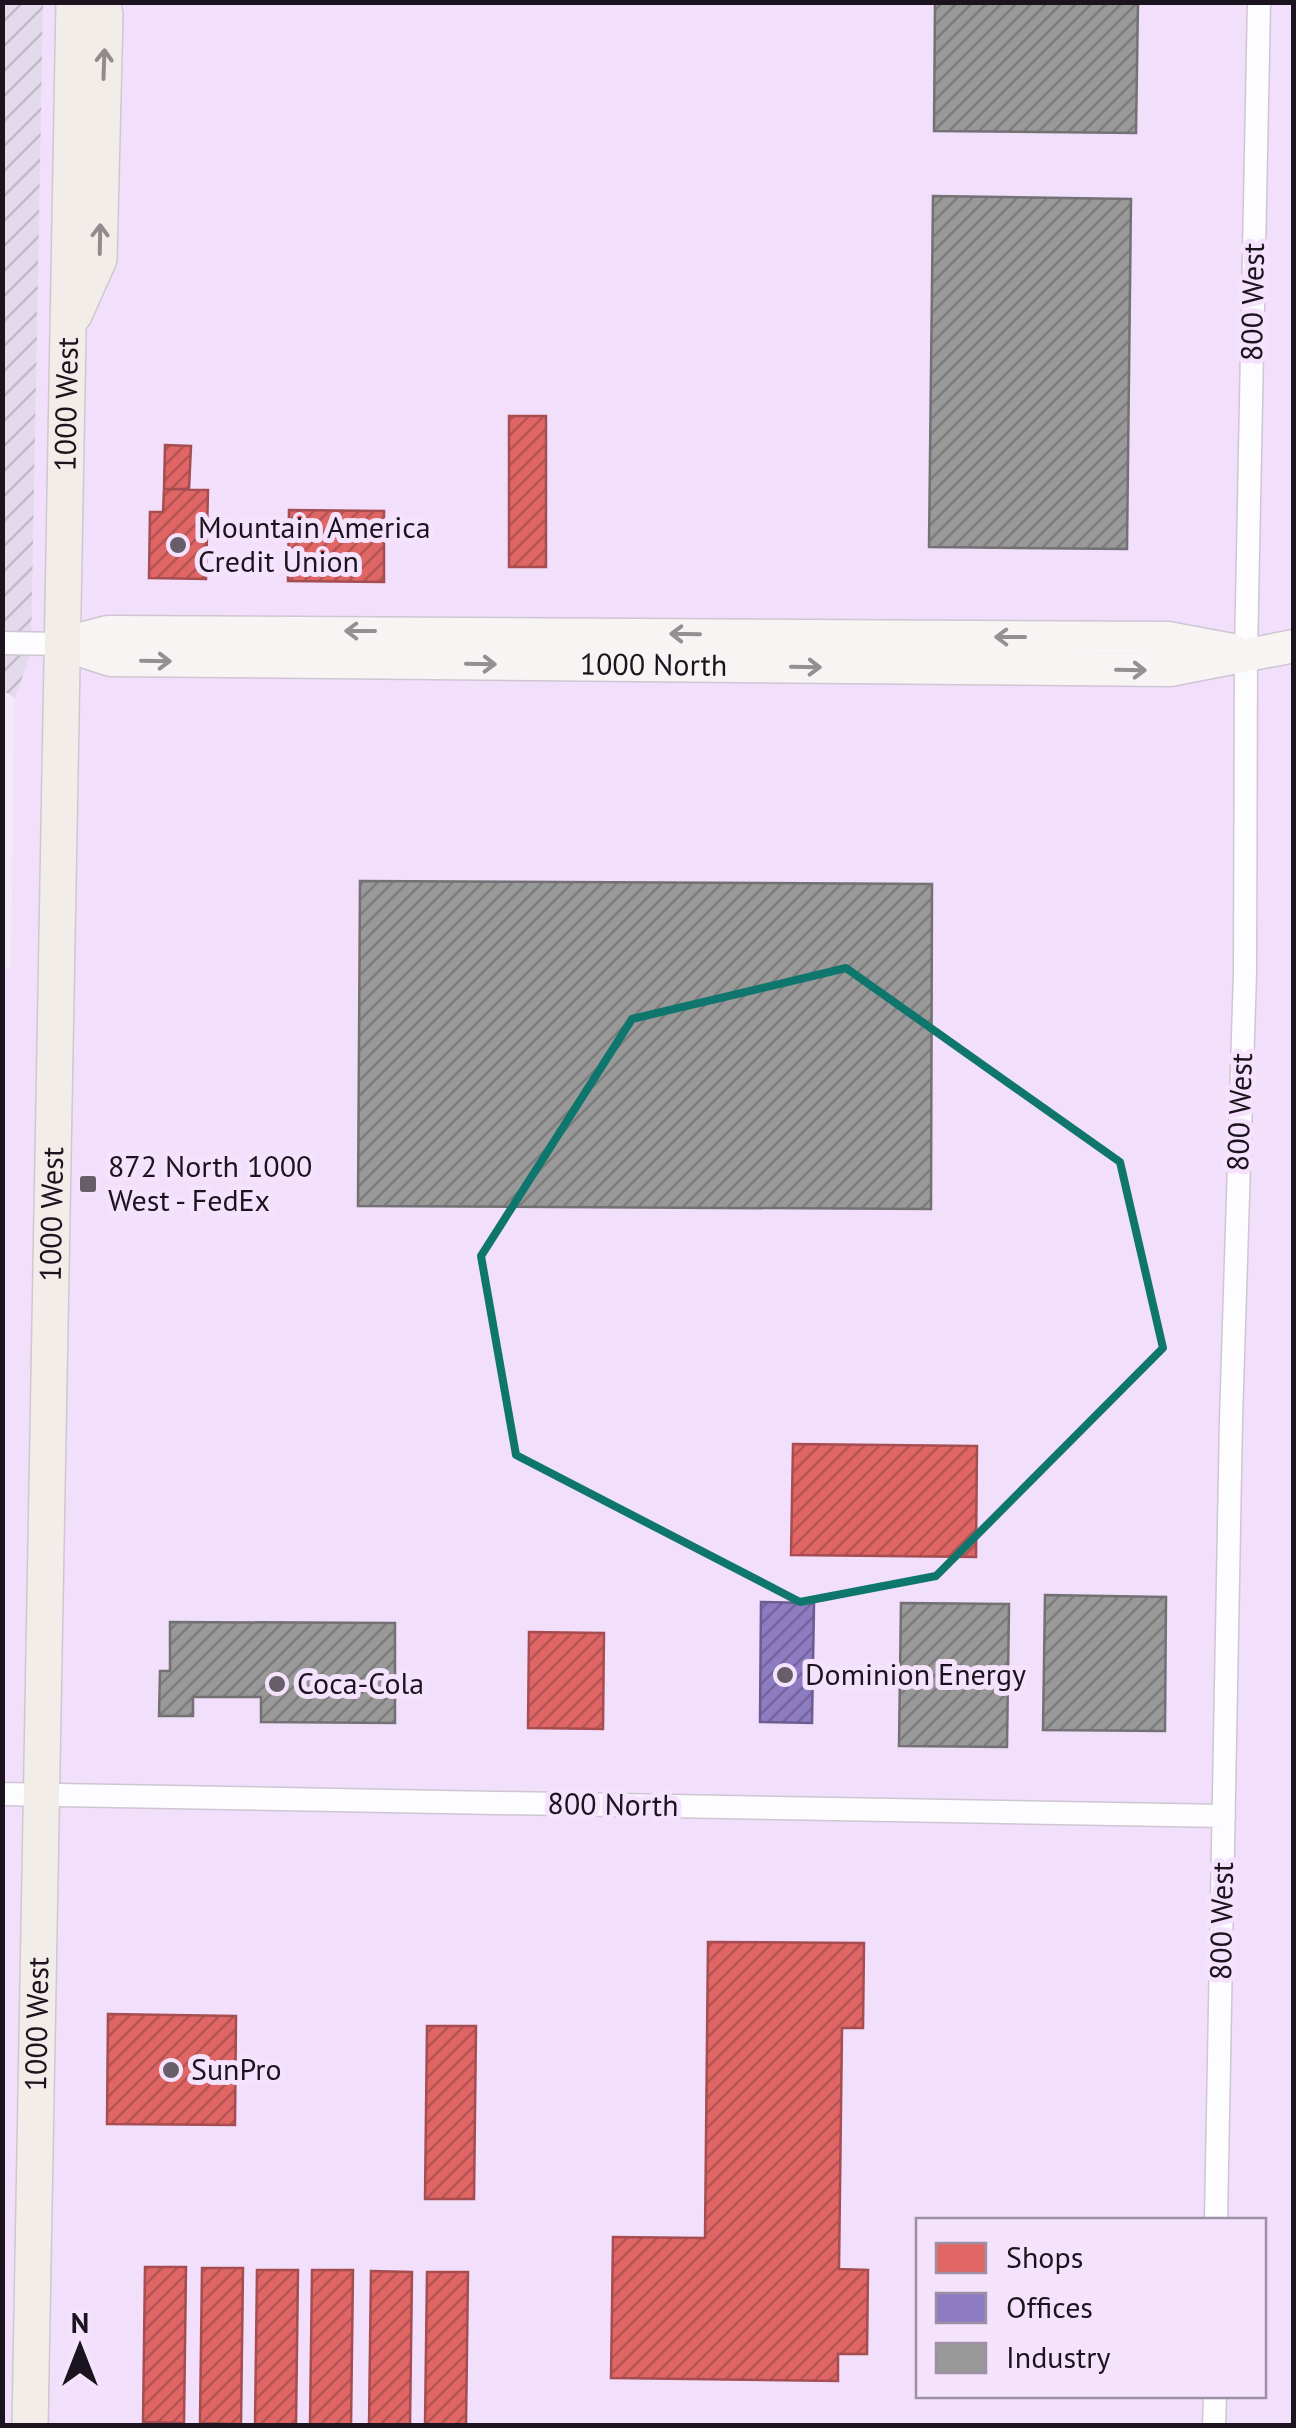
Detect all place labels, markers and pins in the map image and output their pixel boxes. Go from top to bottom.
place label: Mountain America Credit Union [198,507,431,580]
marker: Mountain America Credit Union [167,534,189,556]
place label: 872 North 1000 West - FedEx [108,1146,312,1219]
marker: 872 North 1000 West - FedEx [77,1173,99,1195]
place label: Dominion Energy [805,1654,1026,1693]
place label: Coca-Cola [297,1663,424,1702]
marker: Dominion Energy [774,1664,796,1686]
marker: Coca-Cola [266,1673,288,1695]
place label: SunPro [191,2049,282,2088]
marker: SunPro [160,2059,182,2081]

